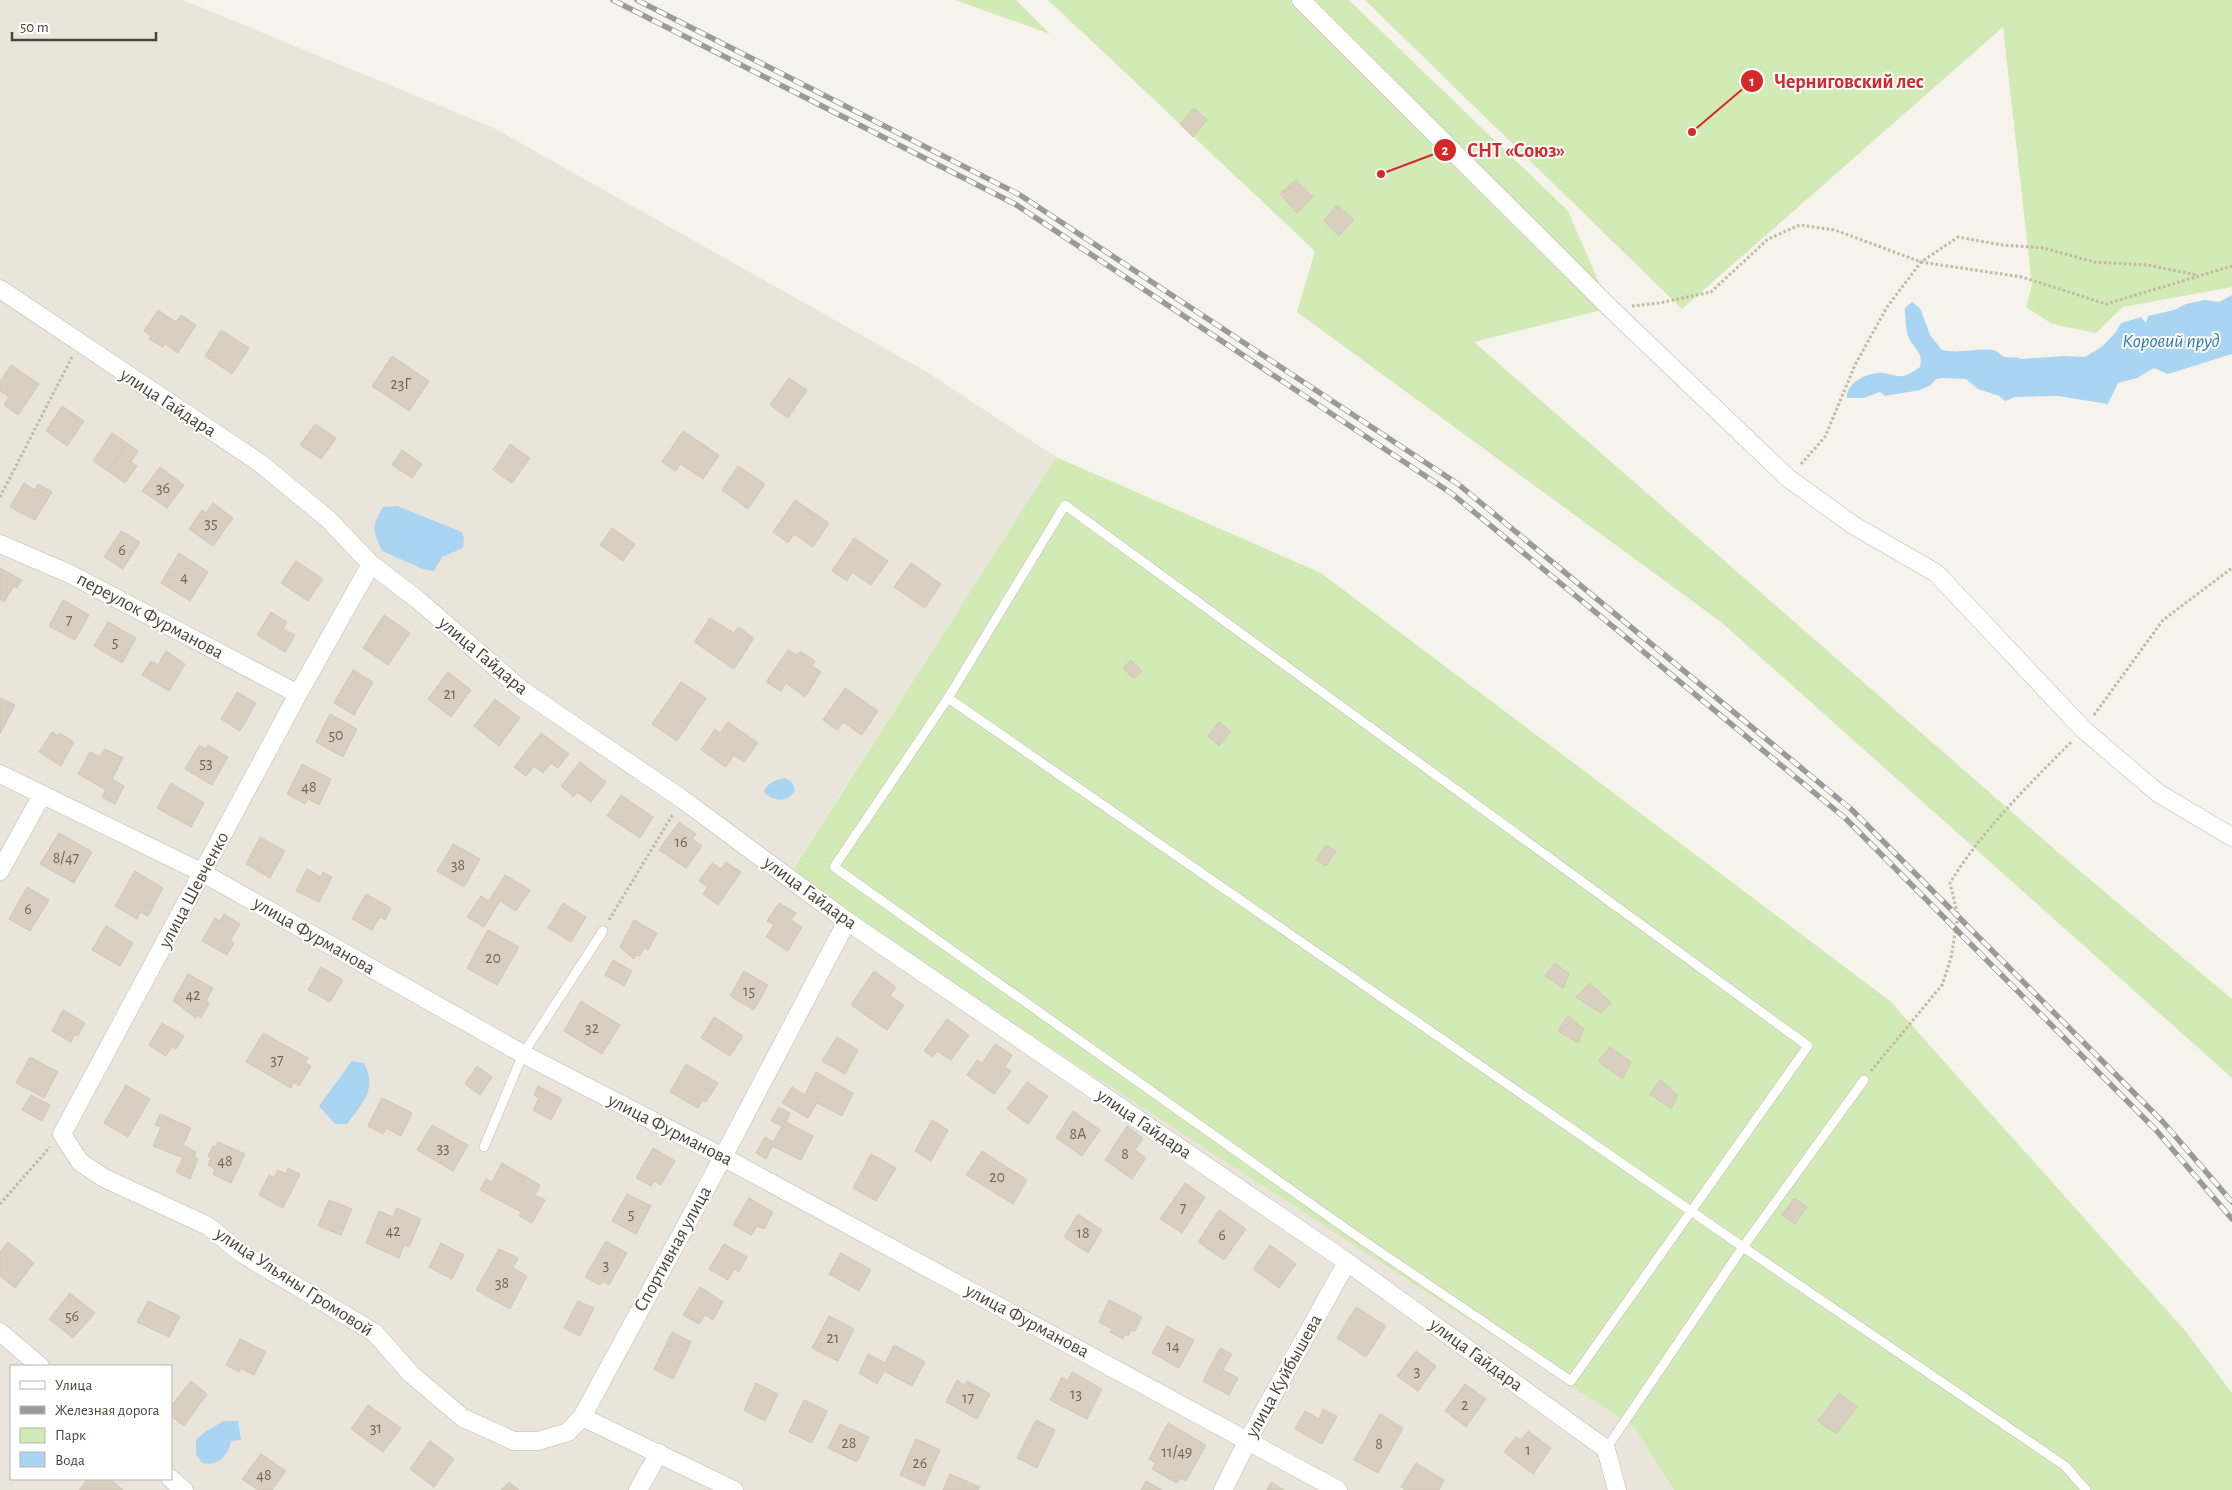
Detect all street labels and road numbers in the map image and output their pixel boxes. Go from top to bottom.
street label: улица Гайдара [116,365,220,441]
street label: переулок Фурманова [74,569,227,663]
street label: улица Гайдара [434,613,532,699]
street label: улица Шевченко [155,829,233,952]
street label: улица Гайдара [759,852,860,933]
street label: улица Фурманова [249,893,378,979]
street label: улица Гайдара [1092,1085,1195,1163]
street label: улица Фурманова [604,1090,736,1170]
street label: Спортивная улица [631,1183,715,1315]
street label: улица Ульяны Громовой [211,1223,376,1340]
street label: улица Фурманова [961,1280,1092,1362]
street label: улица Куйбышева [1242,1311,1326,1442]
street label: улица Гайдара [1425,1314,1526,1395]

